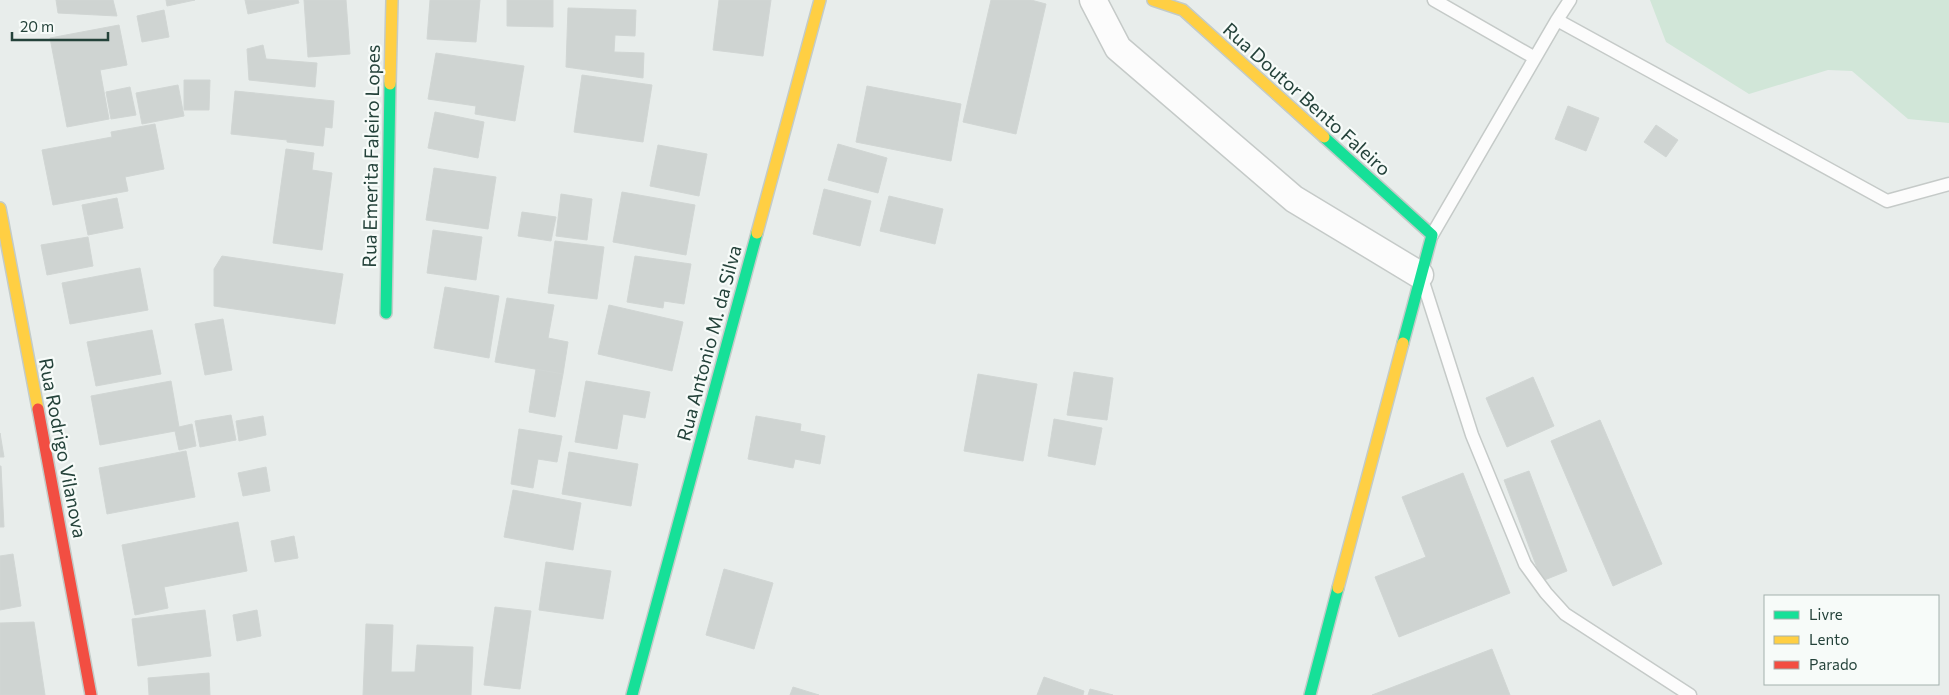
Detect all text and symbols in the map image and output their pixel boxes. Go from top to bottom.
scale bar [12,10,109,42]
text: 20 m [20,17,54,35]
street label: Rua Doutor Bento Faleiro [1219,17,1396,180]
street label: Rua Emerita Faleiro Lopes [357,44,384,268]
street label: Rua Antonio M. da Silva [671,242,746,443]
street label: Rua Rodrigo Vilanova [35,356,92,540]
legend [1764,595,1939,685]
text: Livre [1809,605,1843,623]
text: Lento [1809,630,1849,648]
text: Parado [1809,655,1858,673]

